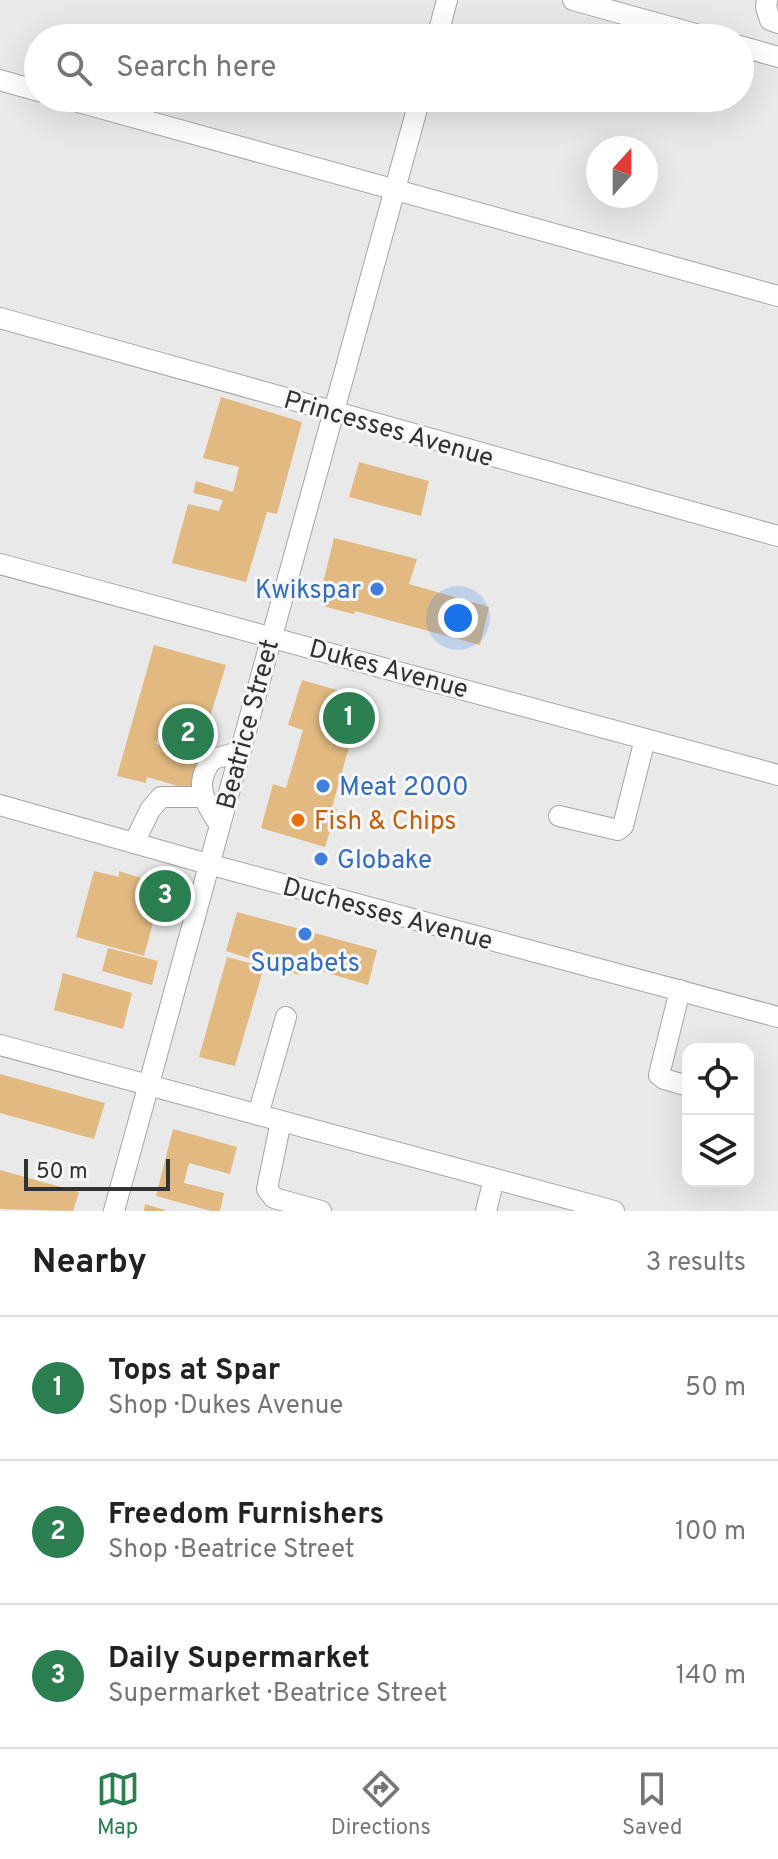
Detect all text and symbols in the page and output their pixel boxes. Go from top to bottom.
search box [24,24,754,112]
icon: search [52,46,96,90]
text: Search here [116,50,276,87]
north arrow [586,136,658,208]
street label: Princesses Avenue [279,385,497,476]
place label: Kwikspar [255,575,361,608]
marker: Kwikspar [368,580,386,598]
your location [438,598,478,638]
street label: Dukes Avenue [305,633,471,707]
street label: Beatrice Street [211,636,288,813]
pin: 1 [323,688,375,748]
pin: 2 [162,704,214,764]
place label: Meat 2000 [339,772,469,805]
marker: Meat 2000 [314,777,332,795]
place label: Fish & Chips [314,806,457,839]
marker: Fish & Chips [289,811,307,829]
place label: Globake [337,845,432,878]
marker: Globake [312,850,330,868]
pin: 3 [139,866,191,926]
street label: Duchesses Avenue [279,872,496,959]
marker: Supabets [296,925,314,943]
place label: Supabets [250,948,360,981]
map controls [682,1043,754,1187]
button: locate [682,1043,754,1115]
button: layers [682,1115,754,1187]
scale bar [24,1155,170,1191]
text: 50 m [36,1159,88,1186]
text: Nearby [32,1242,147,1285]
text: 3 results [646,1247,746,1280]
text: Tops at Spar [108,1353,280,1390]
text: 1 [53,1372,63,1405]
text: 50 m [685,1372,746,1405]
text: Shop · Dukes Avenue [108,1390,343,1423]
text: Freedom Furnishers [108,1497,384,1534]
text: 2 [50,1516,66,1549]
text: 100 m [675,1516,746,1549]
text: Shop · Beatrice Street [108,1534,355,1567]
text: Daily Supermarket [108,1641,370,1678]
text: 3 [50,1660,66,1693]
text: 140 m [676,1660,746,1693]
text: Supermarket · Beatrice Street [108,1678,447,1711]
tab: Map [96,1767,140,1842]
tab: Directions [331,1767,431,1842]
tab: Saved [622,1767,682,1842]

